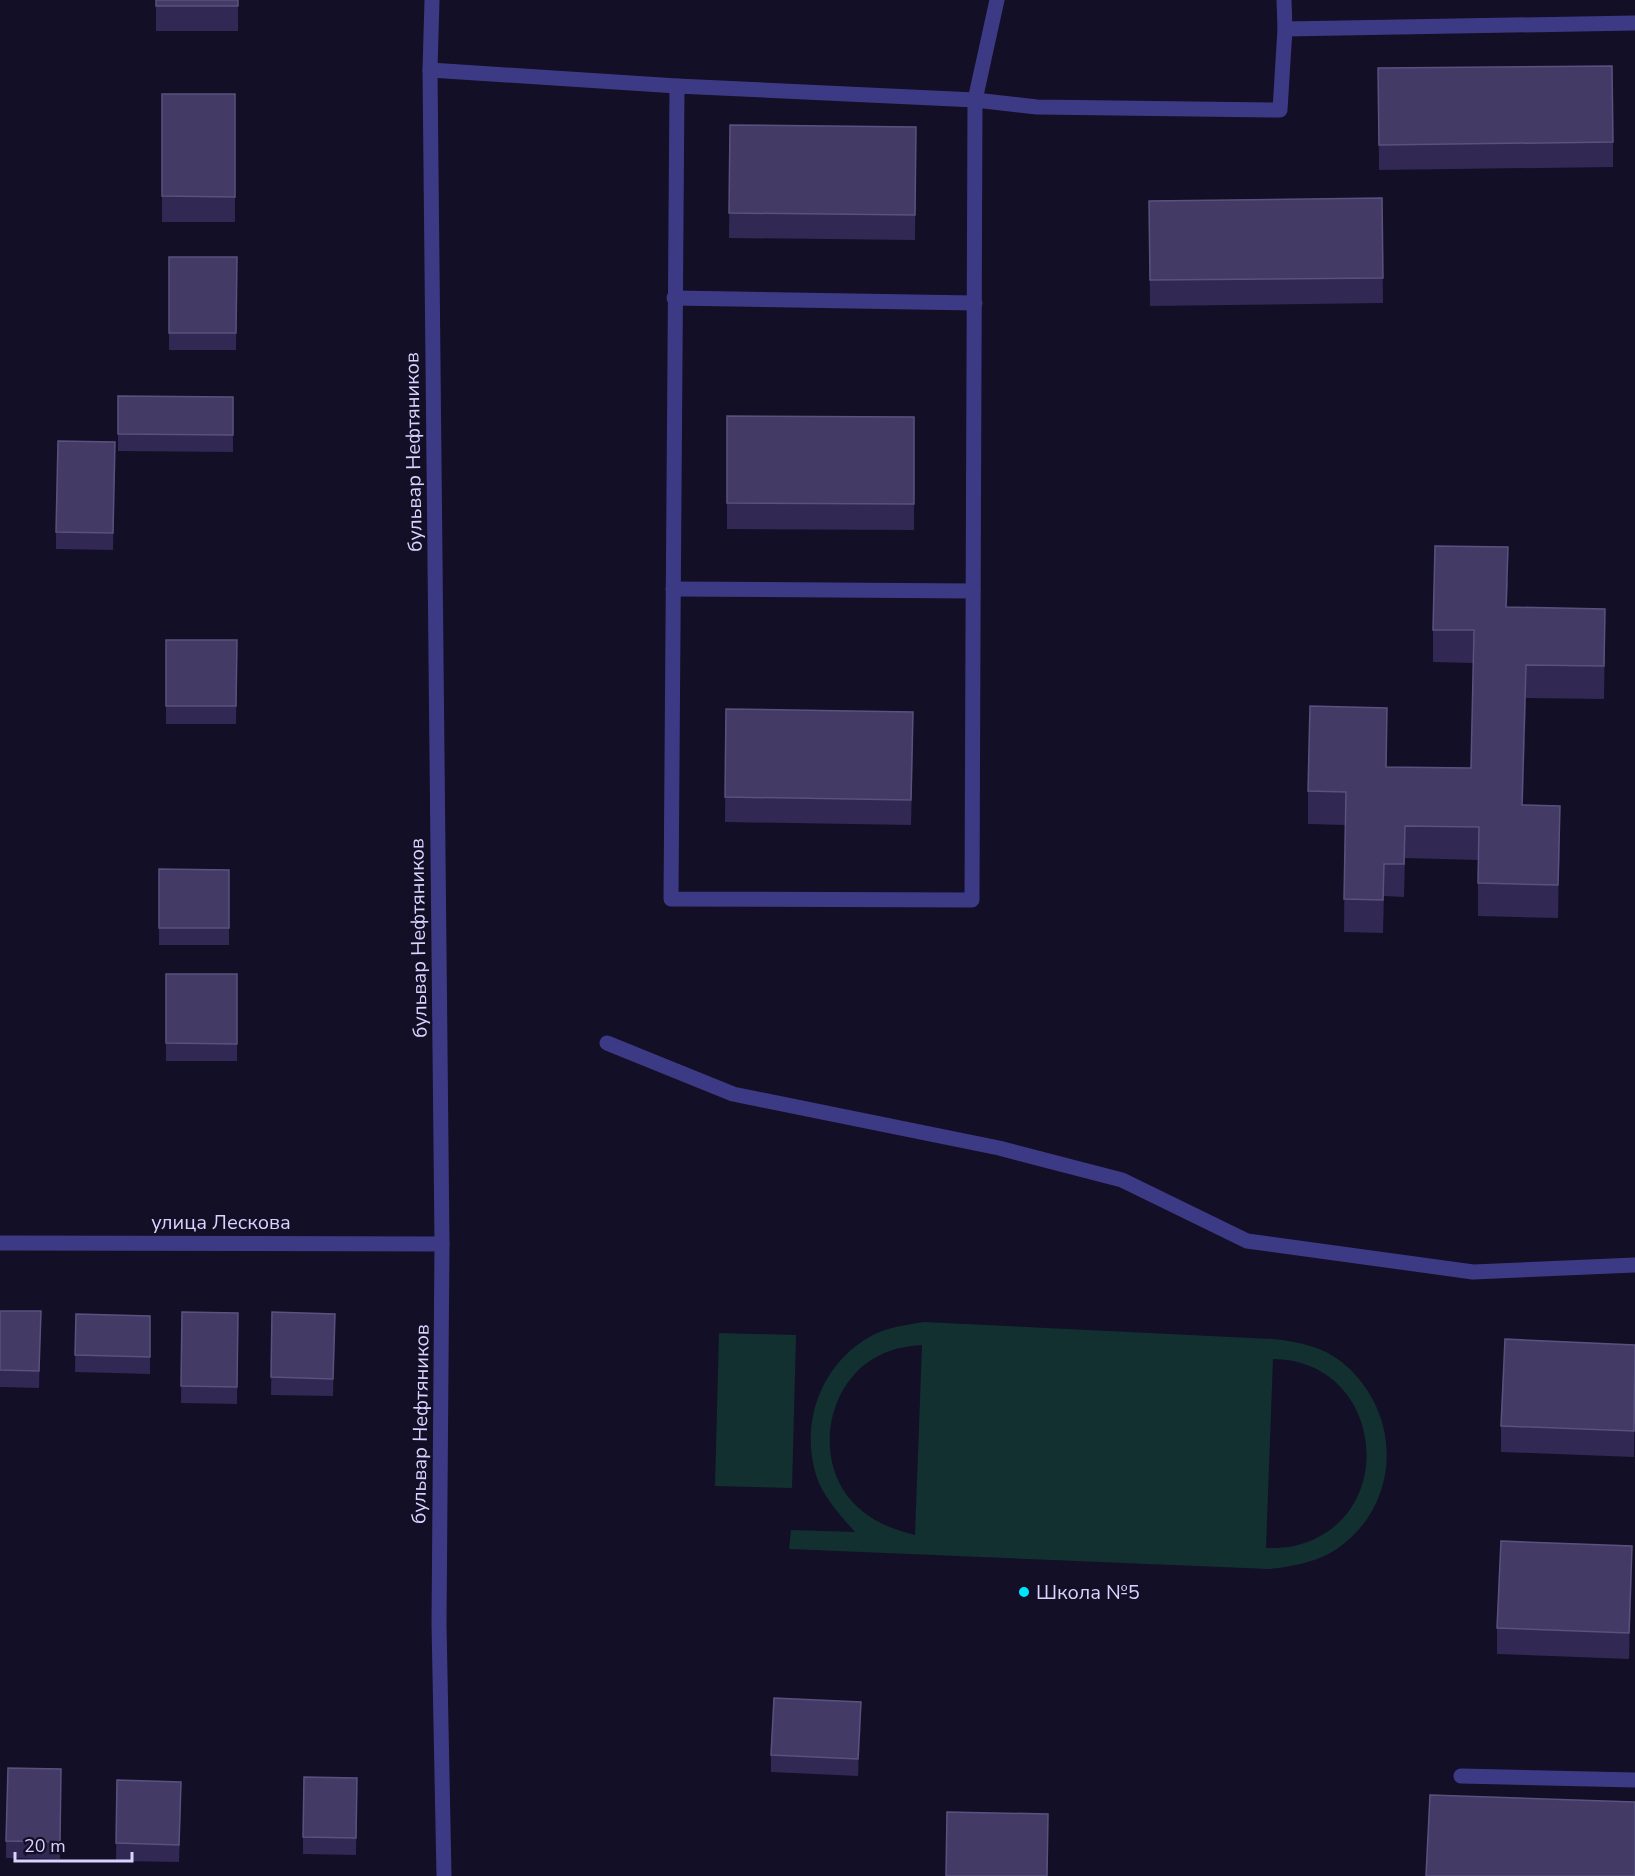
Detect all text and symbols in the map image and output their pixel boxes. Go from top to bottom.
street label: бульвар Нефтяников [398,352,429,552]
street label: бульвар Нефтяников [403,838,434,1038]
street label: улица Лескова [151,1209,291,1236]
street label: бульвар Нефтяников [405,1324,436,1524]
place label: Школа №5 [1036,1579,1140,1606]
marker: Школа №5 [1017,1585,1031,1599]
scale bar [15,1825,132,1863]
text: 20 m [24,1834,66,1858]

